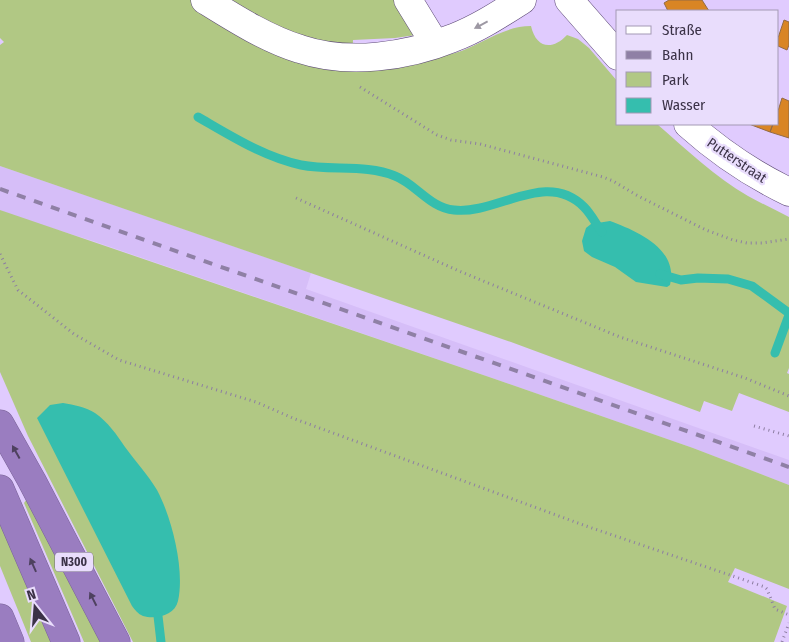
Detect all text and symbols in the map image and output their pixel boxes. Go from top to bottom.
legend [616,10,779,125]
one-way arrow [473,21,488,29]
text: Straße [662,21,702,39]
text: Bahn [662,46,693,64]
text: Park [662,71,689,89]
text: Wasser [662,96,706,114]
street label: Putterstraat [704,134,770,187]
one-way arrow [12,445,20,460]
road number: N300 [55,552,93,572]
one-way arrow [29,558,37,572]
north arrow [10,582,60,632]
text: N [25,586,38,604]
one-way arrow [89,592,97,606]

